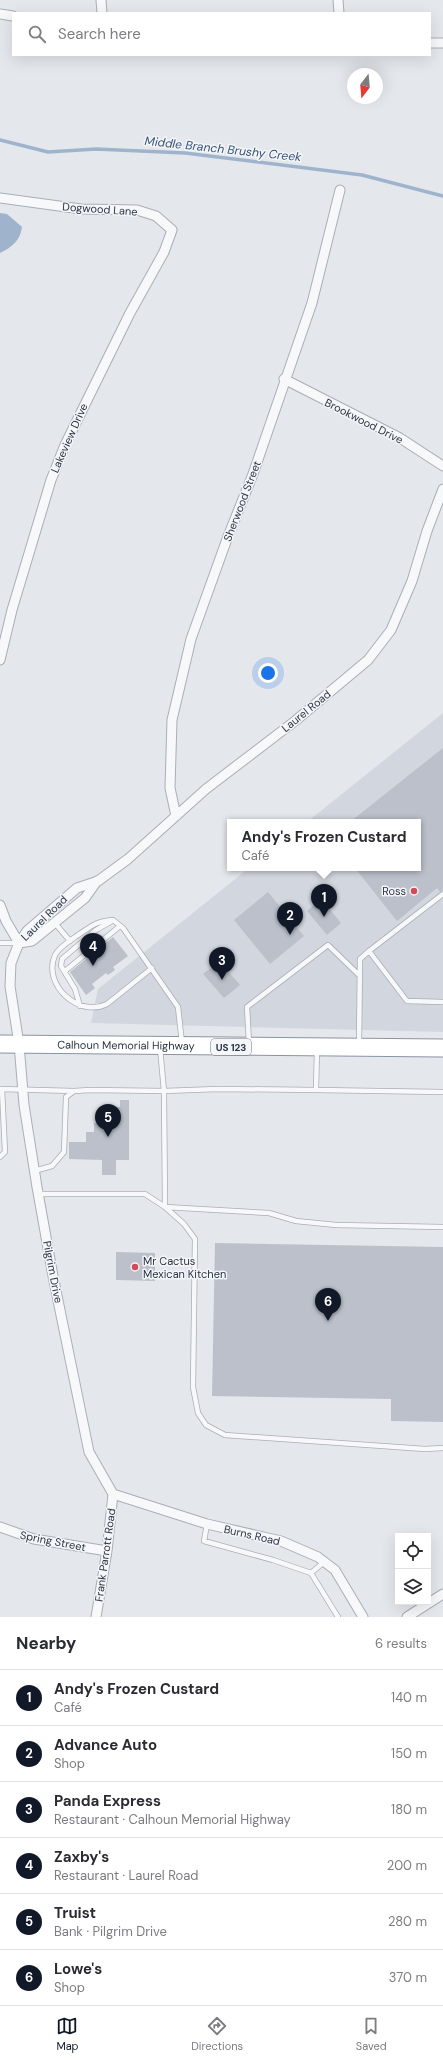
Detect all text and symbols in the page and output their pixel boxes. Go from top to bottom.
search box [12,12,431,56]
icon: search [26,23,48,45]
text: Search here [58,24,141,44]
north arrow [347,68,383,104]
water label: Middle Branch Brushy Creek [144,133,303,165]
street label: Dogwood Lane [62,199,138,219]
street label: Brookwood Drive [322,395,406,447]
street label: Lakeview Drive [47,401,91,475]
street label: Sherwood Street [220,459,264,543]
your location [258,663,278,683]
street label: Laurel Road [279,687,333,735]
popup [227,819,421,871]
text: Andy's Frozen Custard [241,827,407,847]
text: Café [241,847,269,864]
pin: 1 [311,884,337,917]
place label: Ross [382,884,406,898]
marker: Ross [409,886,419,896]
street label: Laurel Road [18,892,70,944]
pin: 2 [277,902,303,935]
pin: 4 [80,933,106,966]
pin: 3 [209,947,235,980]
street label: Calhoun Memorial Highway [57,1038,195,1053]
road number: US 123 [211,1039,251,1055]
pin: 5 [95,1104,121,1137]
street label: Pilgrim Drive [40,1240,66,1304]
place label: Mr Cactus Mexican Kitchen [143,1254,226,1281]
marker: Mr Cactus Mexican Kitchen [130,1262,140,1272]
pin: 6 [315,1288,341,1321]
street label: Frank Parrott Road [92,1507,119,1603]
street label: Burns Road [222,1522,282,1548]
street label: Spring Street [19,1528,87,1554]
map controls [395,1533,431,1605]
button: locate [395,1533,431,1569]
button: layers [395,1569,431,1605]
text: Nearby [16,1632,76,1654]
text: 6 results [375,1635,427,1652]
text: Andy's Frozen Custard [54,1679,219,1699]
text: 1 [27,1689,31,1706]
text: 140 m [391,1689,427,1706]
text: Café [54,1699,82,1716]
text: Advance Auto [54,1735,157,1755]
text: 2 [25,1745,33,1762]
text: 150 m [391,1745,427,1762]
text: Shop [54,1755,85,1772]
text: Panda Express [54,1791,161,1811]
text: 3 [25,1801,33,1818]
text: 180 m [391,1801,427,1818]
text: Restaurant · Calhoun Memorial Highway [54,1811,291,1828]
text: Zaxby's [54,1847,109,1867]
text: 4 [25,1857,33,1874]
text: 200 m [387,1857,427,1874]
text: Restaurant · Laurel Road [54,1867,198,1884]
text: Truist [54,1903,96,1923]
text: 5 [25,1913,33,1930]
text: 280 m [388,1913,427,1930]
text: Bank · Pilgrim Drive [54,1923,167,1940]
text: Lowe's [54,1959,102,1979]
text: 6 [25,1969,33,1986]
text: 370 m [389,1969,427,1986]
text: Shop [54,1979,85,1996]
tab: Map [56,2015,79,2053]
tab: Directions [191,2015,243,2053]
tab: Saved [356,2015,387,2053]

